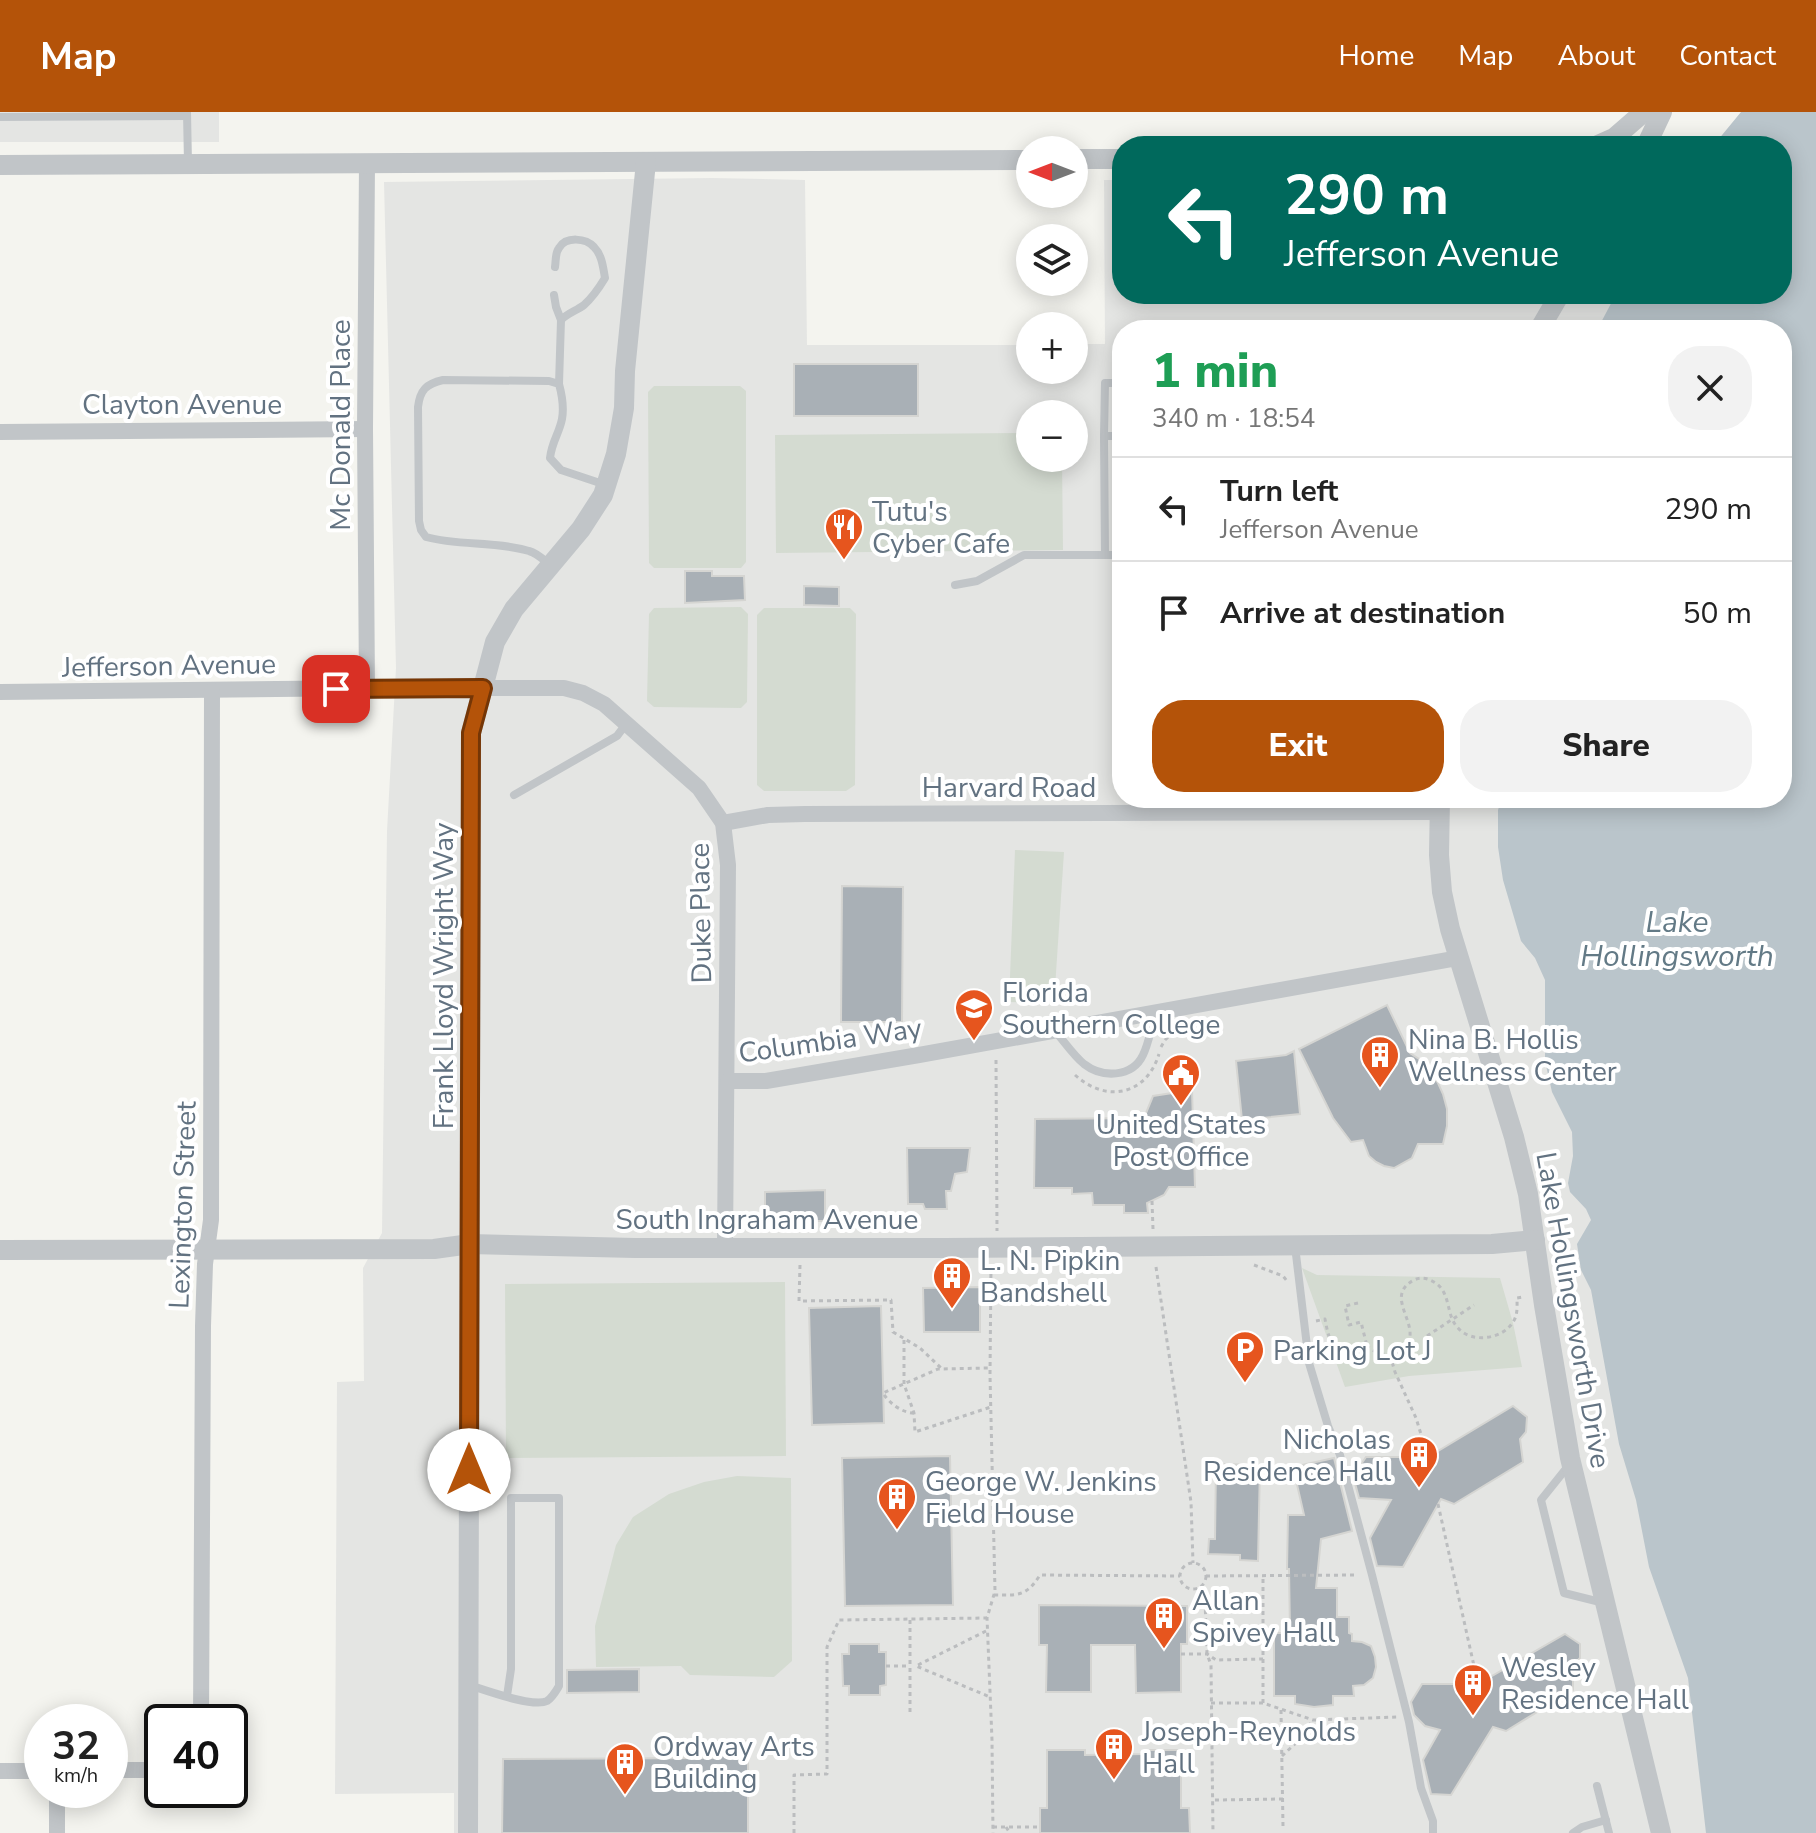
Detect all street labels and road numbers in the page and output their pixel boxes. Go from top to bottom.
street label: Mc Donald Place [322,319,360,531]
street label: Clayton Avenue [82,386,282,424]
street label: Jefferson Avenue [61,645,276,687]
street label: Harvard Road [922,769,1096,807]
street label: Frank Lloyd Wright Way [425,822,463,1129]
street label: Duke Place [681,842,721,984]
street label: Columbia Way [736,1009,925,1073]
street label: Lexington Street [160,1100,206,1310]
street label: Lake Hollingsworth Drive [1527,1149,1620,1471]
street label: South Ingraham Avenue [616,1201,918,1239]

